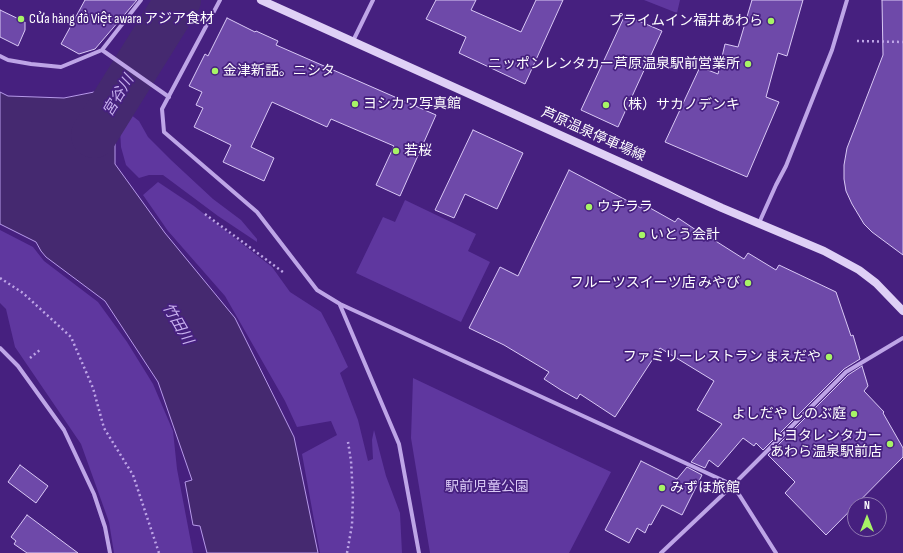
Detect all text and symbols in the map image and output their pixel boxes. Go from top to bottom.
place label: Cửa hàng đồ Việt awara アジア食材 [29,11,214,27]
place label: プライムイン福井あわら [609,13,763,29]
marker: Cửa hàng đồ Việt awara アジア食材 [16,14,26,24]
marker: プライムイン福井あわら [766,16,776,26]
place label: ニッポンレンタカー芦原温泉駅前営業所 [488,56,740,72]
marker: ニッポンレンタカー芦原温泉駅前営業所 [743,59,753,69]
place label: 金津新話。ニシタ [223,63,335,79]
marker: 金津新話。ニシタ [210,66,220,76]
water label: 宮谷川 [100,72,138,120]
place label: ヨシカワ写真館 [363,96,461,112]
place label: （株）サカノデンキ [614,97,740,113]
marker: ヨシカワ写真館 [350,99,360,109]
marker: （株）サカノデンキ [601,100,611,110]
street label: 芦原温泉停車場線 [538,105,648,165]
place label: 若桜 [404,143,432,159]
marker: 若桜 [391,146,401,156]
place label: ウチララ [597,199,653,215]
marker: ウチララ [584,202,594,212]
place label: いとう会計 [650,227,720,243]
marker: いとう会計 [637,230,647,240]
place label: フルーツスイーツ店 みやび [570,275,740,291]
marker: フルーツスイーツ店 みやび [743,278,753,288]
water label: 竹田川 [158,300,196,348]
place label: ファミリーレストラン まえだや [623,349,821,365]
marker: ファミリーレストラン まえだや [824,352,834,362]
place label: よしだや しのぶ庭 [732,406,846,422]
marker: よしだや しのぶ庭 [849,409,859,419]
place label: トヨタレンタカー あわら温泉駅前店 [770,428,882,460]
marker: トヨタレンタカー あわら温泉駅前店 [885,439,895,449]
park label: 駅前児童公園 [445,479,529,495]
place label: みずほ旅館 [670,480,740,496]
marker: みずほ旅館 [657,483,667,493]
north arrow [847,497,887,537]
text: N [864,499,870,512]

